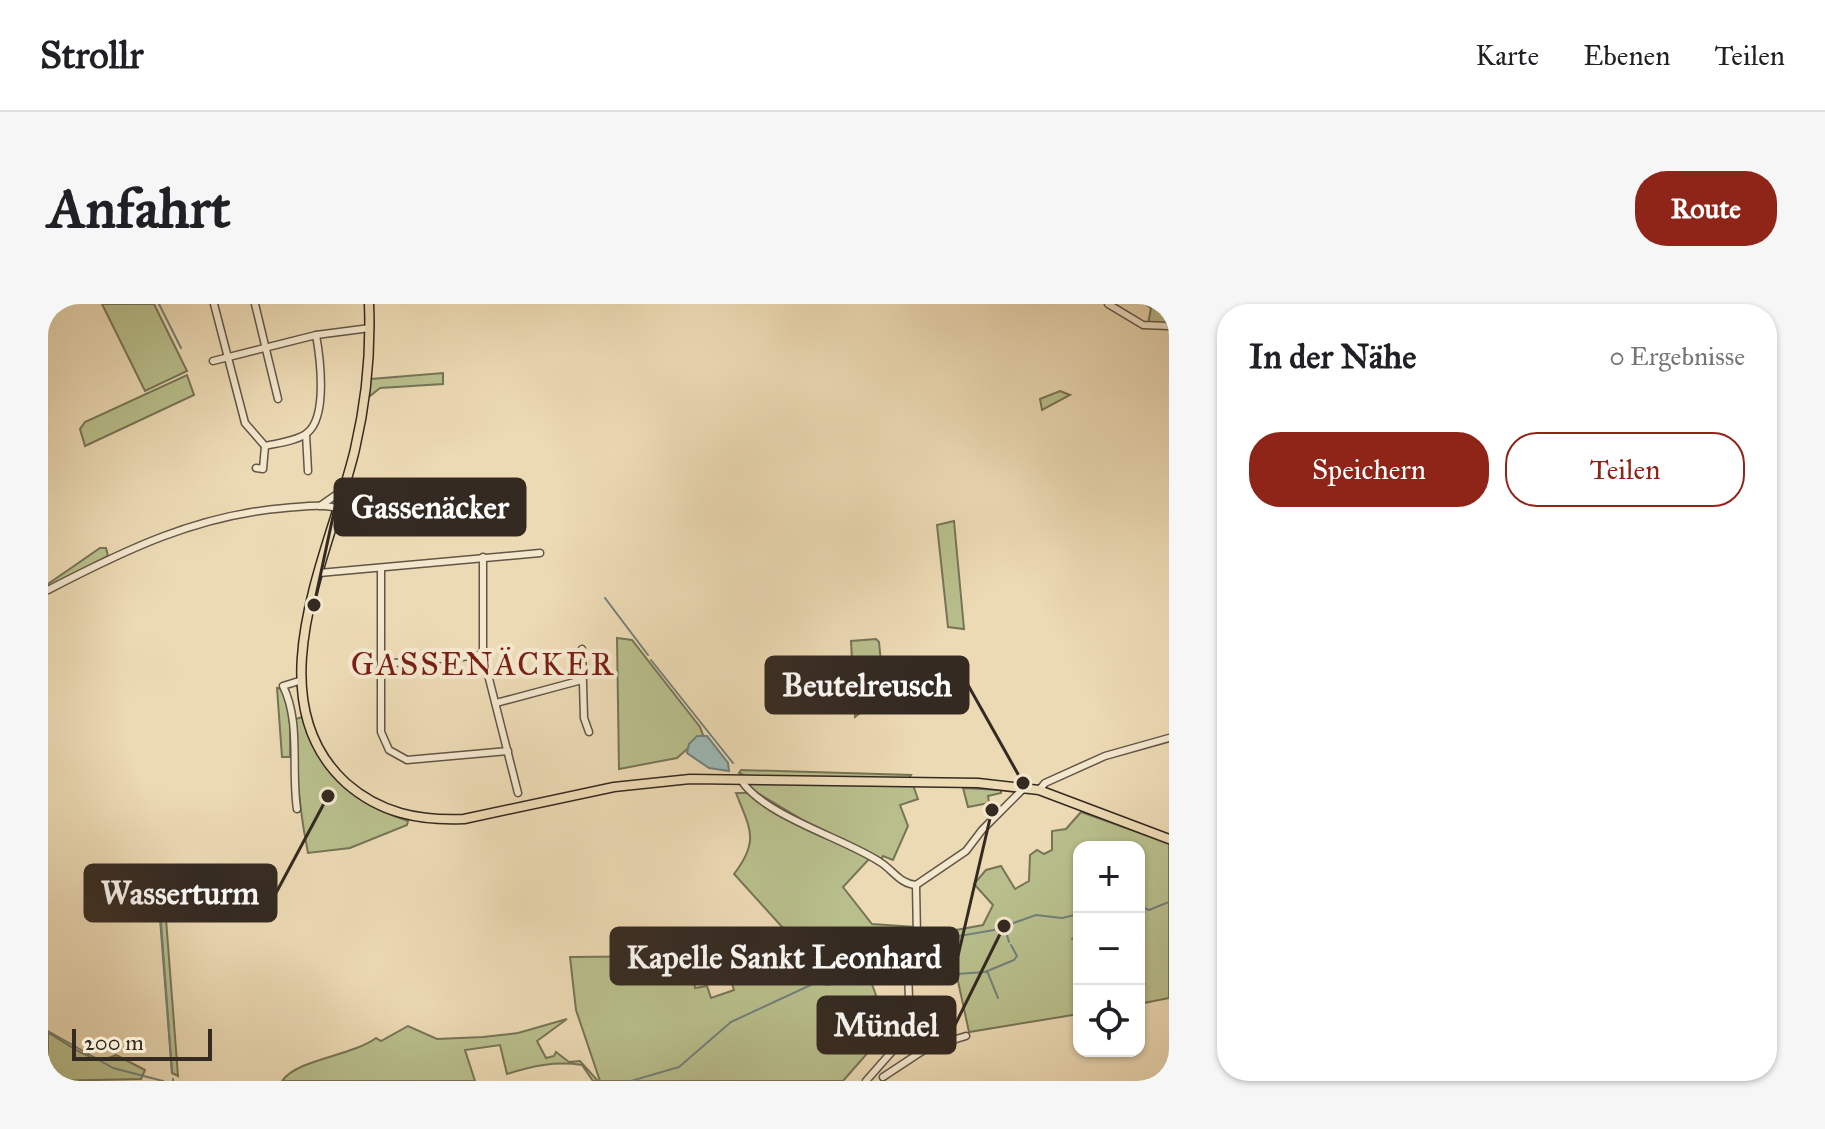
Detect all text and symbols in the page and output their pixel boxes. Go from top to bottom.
text: Strollr [40,32,143,78]
text: Karte [1475,38,1539,73]
text: Ebenen [1583,38,1670,73]
text: Teilen [1714,38,1785,73]
button: Route [1635,171,1777,246]
text: Anfahrt [48,174,231,242]
text: In der Nähe [1249,336,1416,377]
text: 0 Ergebnisse [1609,340,1745,372]
button: Speichern [1249,432,1489,507]
button: Teilen [1505,432,1745,507]
callout: Gassenäcker [335,479,525,535]
text: Gassenäcker [351,488,510,527]
district label: GASSENÄCKER [351,645,615,684]
callout: Beutelreusch [766,657,968,713]
text: Beutelreusch [782,666,952,705]
map controls [1073,841,1145,1057]
button: + [1073,841,1145,913]
callout: Wasserturm [85,865,276,921]
text: Wasserturm [101,874,259,913]
button: − [1073,913,1145,985]
callout: Kapelle Sankt Leonhard [611,928,958,984]
text: Kapelle Sankt Leonhard [626,938,942,977]
button: locate [1073,985,1145,1057]
callout: Mündel [818,997,955,1053]
text: Mündel [833,1006,940,1045]
scale bar [72,1025,212,1061]
text: 200 m [84,1029,144,1056]

